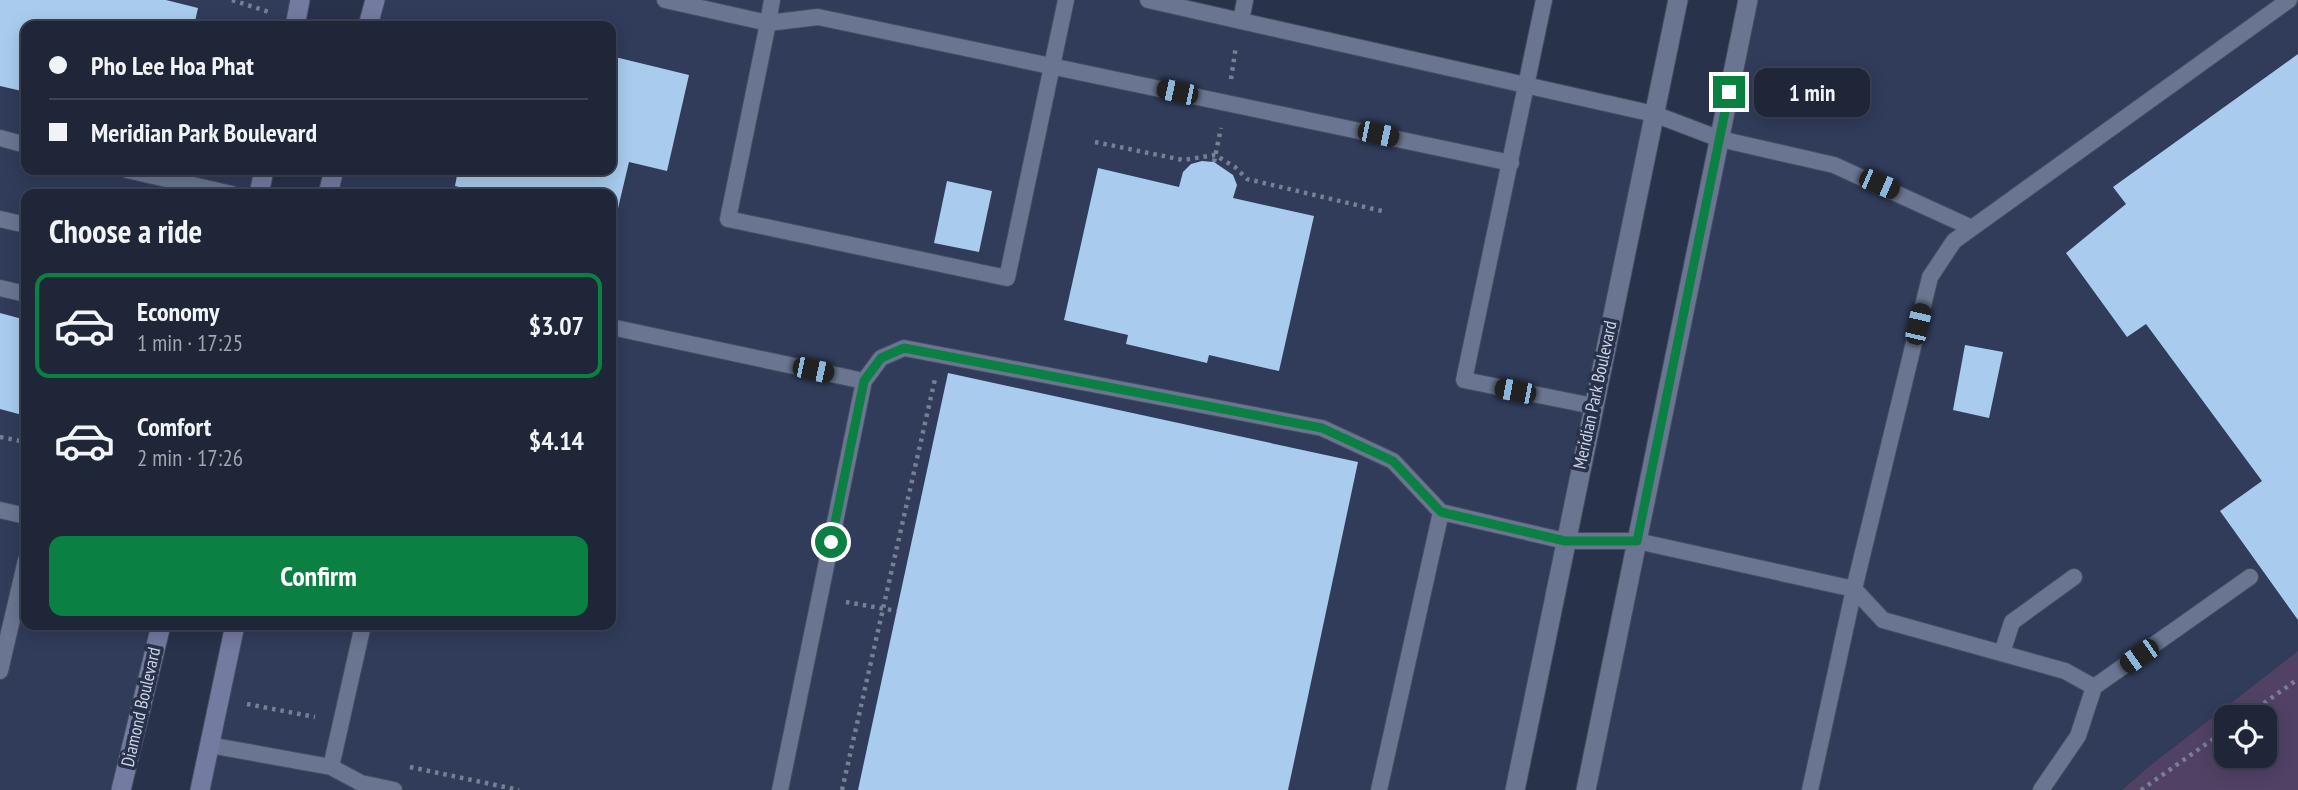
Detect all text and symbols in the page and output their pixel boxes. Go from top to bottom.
text: Pho Lee Hoa Phat [91,49,254,82]
callout: 1 min [1754,68,1869,116]
route end [1713,76,1745,108]
car [1155,77,1200,107]
text: 1 min [1789,78,1835,107]
text: Meridian Park Boulevard [91,116,317,149]
car [1356,119,1401,149]
car [1856,166,1903,202]
text: Choose a ride [49,210,202,252]
icon: car [53,294,116,357]
text: Economy [137,295,219,328]
car [1904,301,1933,347]
text: $3.07 [529,309,584,342]
street label: Meridian Park Boulevard [1568,319,1621,471]
text: 1 min · 17:25 [137,328,243,357]
car [791,355,836,385]
car [1493,377,1538,405]
icon: car [53,409,116,472]
text: Comfort [137,410,211,443]
text: $4.14 [529,424,584,457]
text: 2 min · 17:26 [137,443,243,472]
route start [815,526,847,558]
button: Confirm [49,536,588,616]
car [2116,635,2163,677]
street label: Diamond Boulevard [116,645,165,769]
map controls [2214,705,2277,768]
button: locate [2214,705,2277,768]

